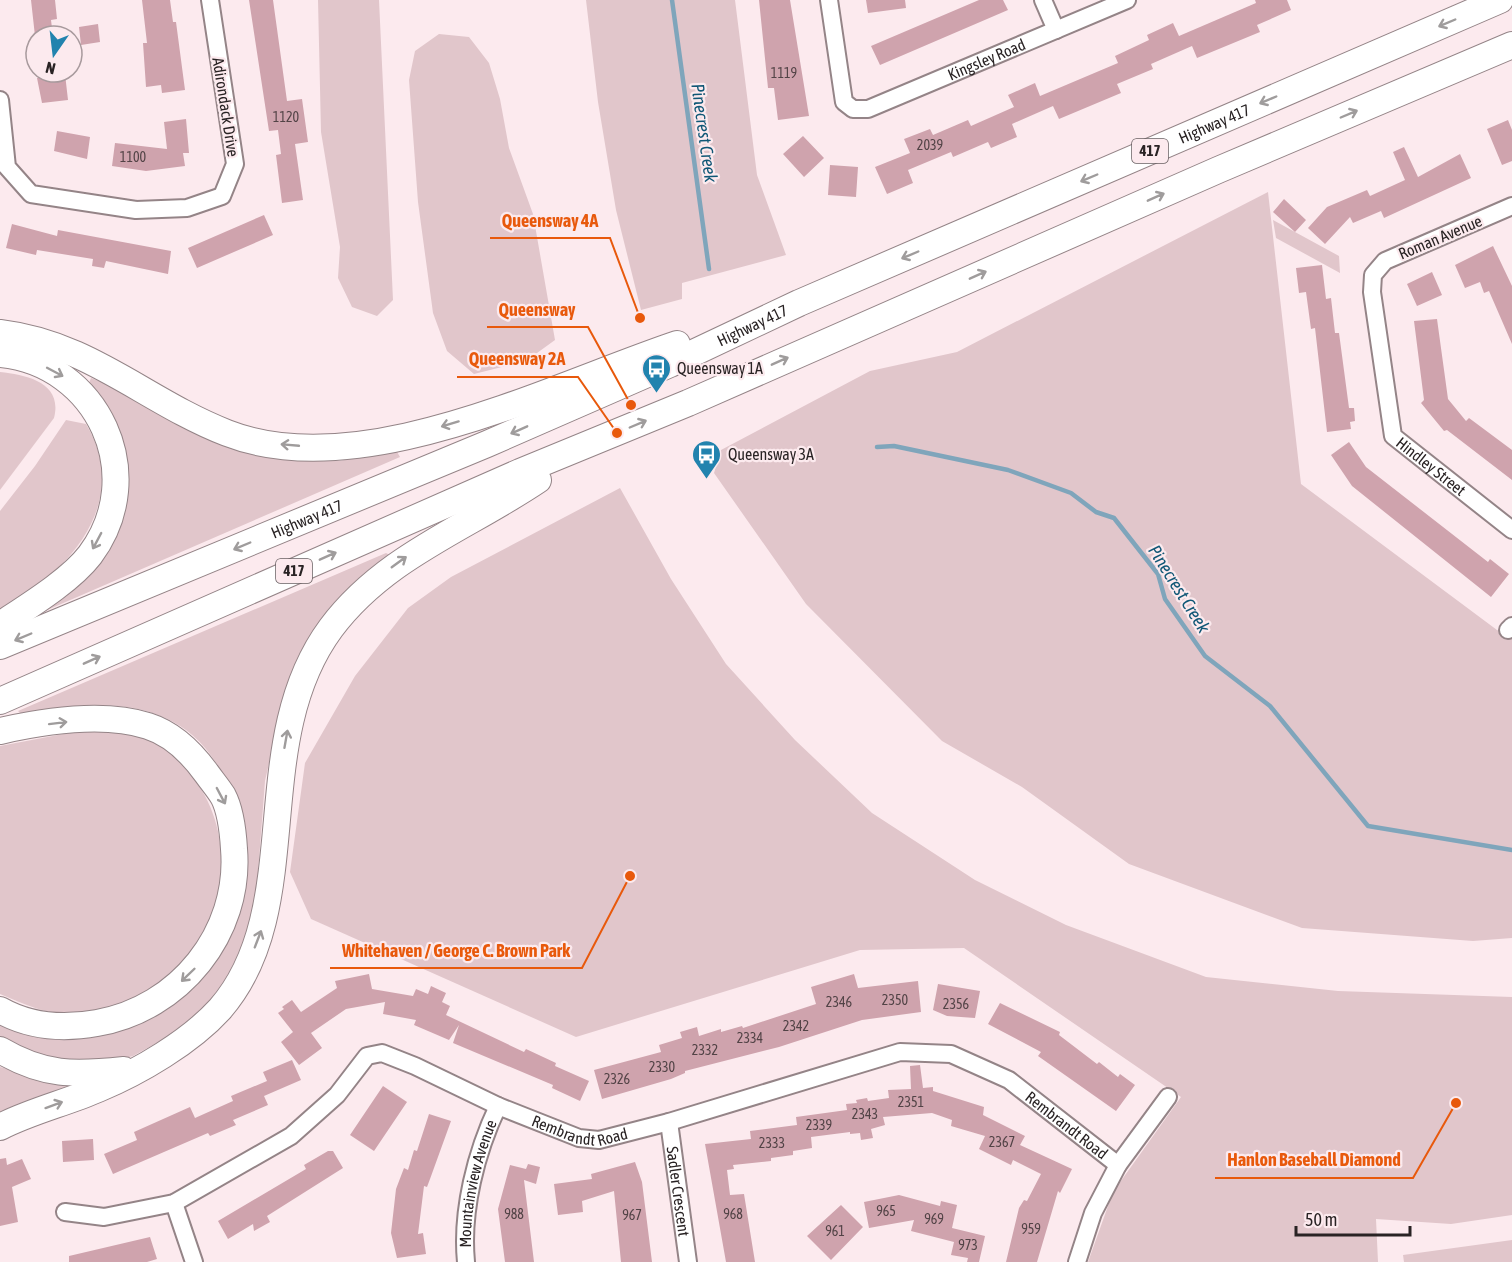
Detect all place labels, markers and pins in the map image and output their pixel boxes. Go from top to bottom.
callout: Queensway 4A [490,202,610,238]
callout: Queensway [487,291,588,327]
callout: Queensway 2A [457,341,578,377]
bus stop icon: Queensway 1A [640,352,672,394]
place label: Queensway 1A [677,359,763,378]
bus stop icon: Queensway 3A [691,438,723,480]
place label: Queensway 3A [728,445,814,464]
callout: Whitehaven / George C. Brown Park [330,932,582,968]
callout: Hanlon Baseball Diamond [1215,1142,1413,1178]

